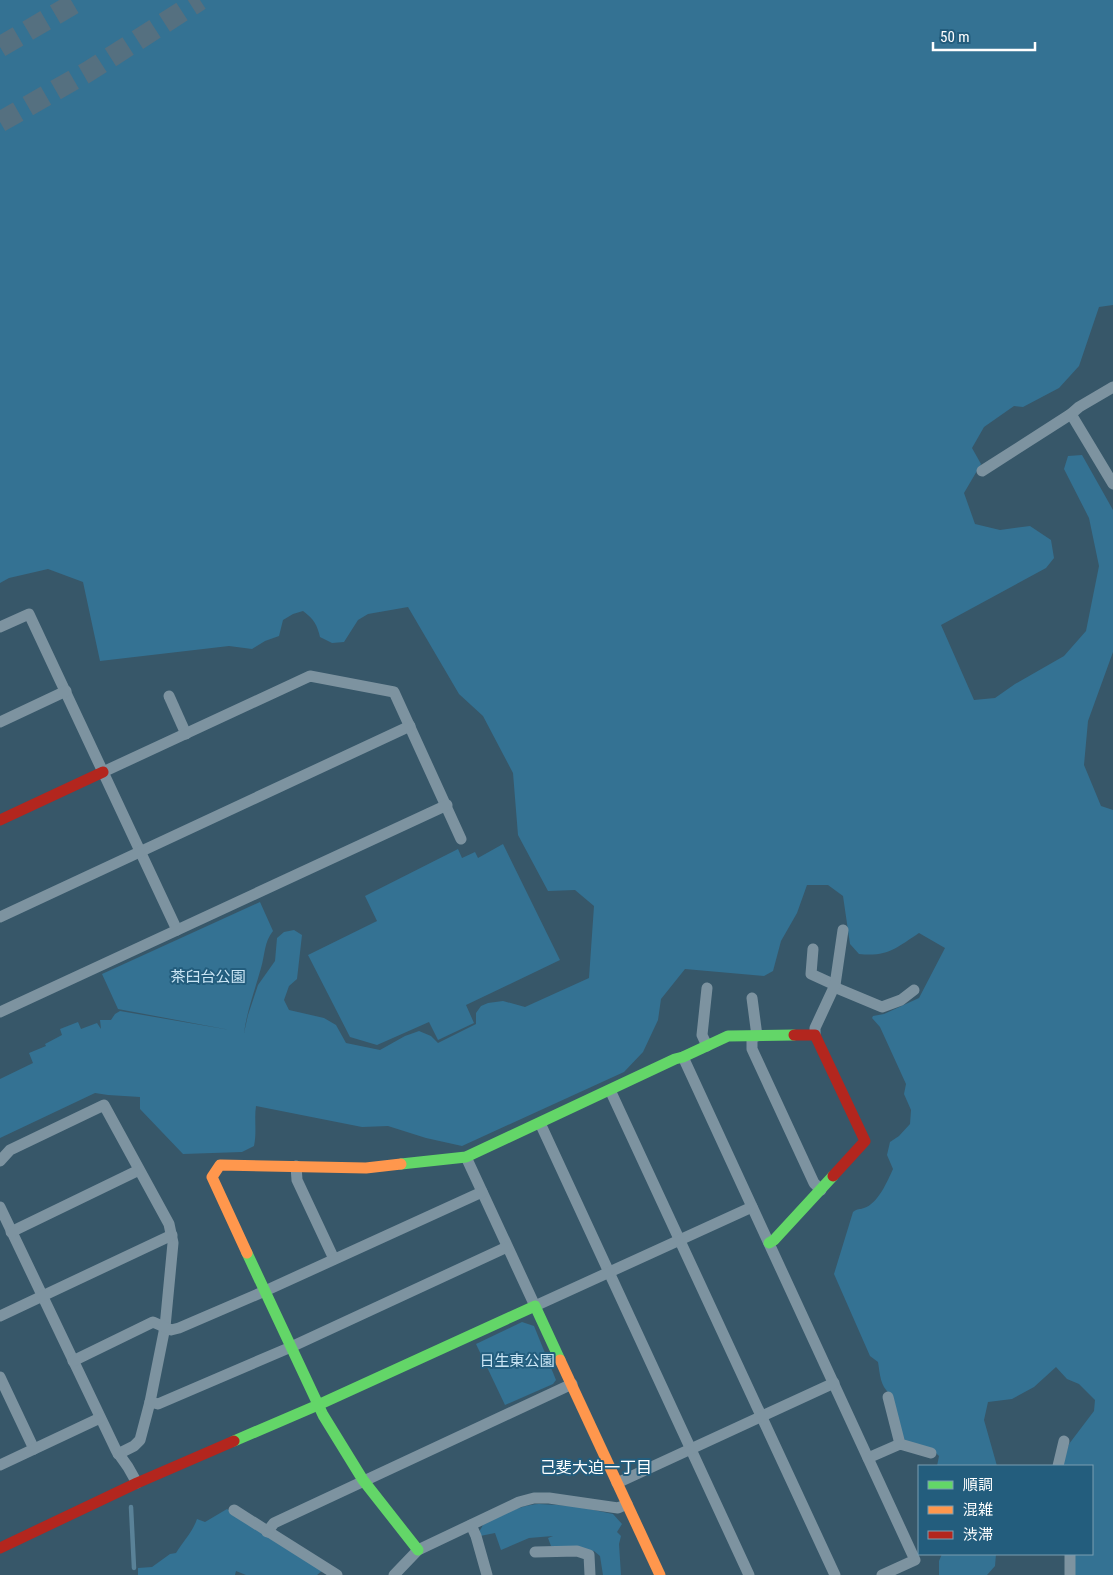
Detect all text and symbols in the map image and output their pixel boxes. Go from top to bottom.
scale bar [933,20,1036,52]
text: 50 m [940,28,970,46]
park label: 茶臼台公園 [170,968,246,986]
park label: 日生東公園 [479,1352,555,1370]
district label: 己斐大迫一丁目 [540,1458,652,1477]
legend [918,1465,1093,1555]
text: 順調 [963,1476,993,1494]
text: 混雑 [963,1501,993,1519]
text: 渋滞 [963,1526,993,1544]

